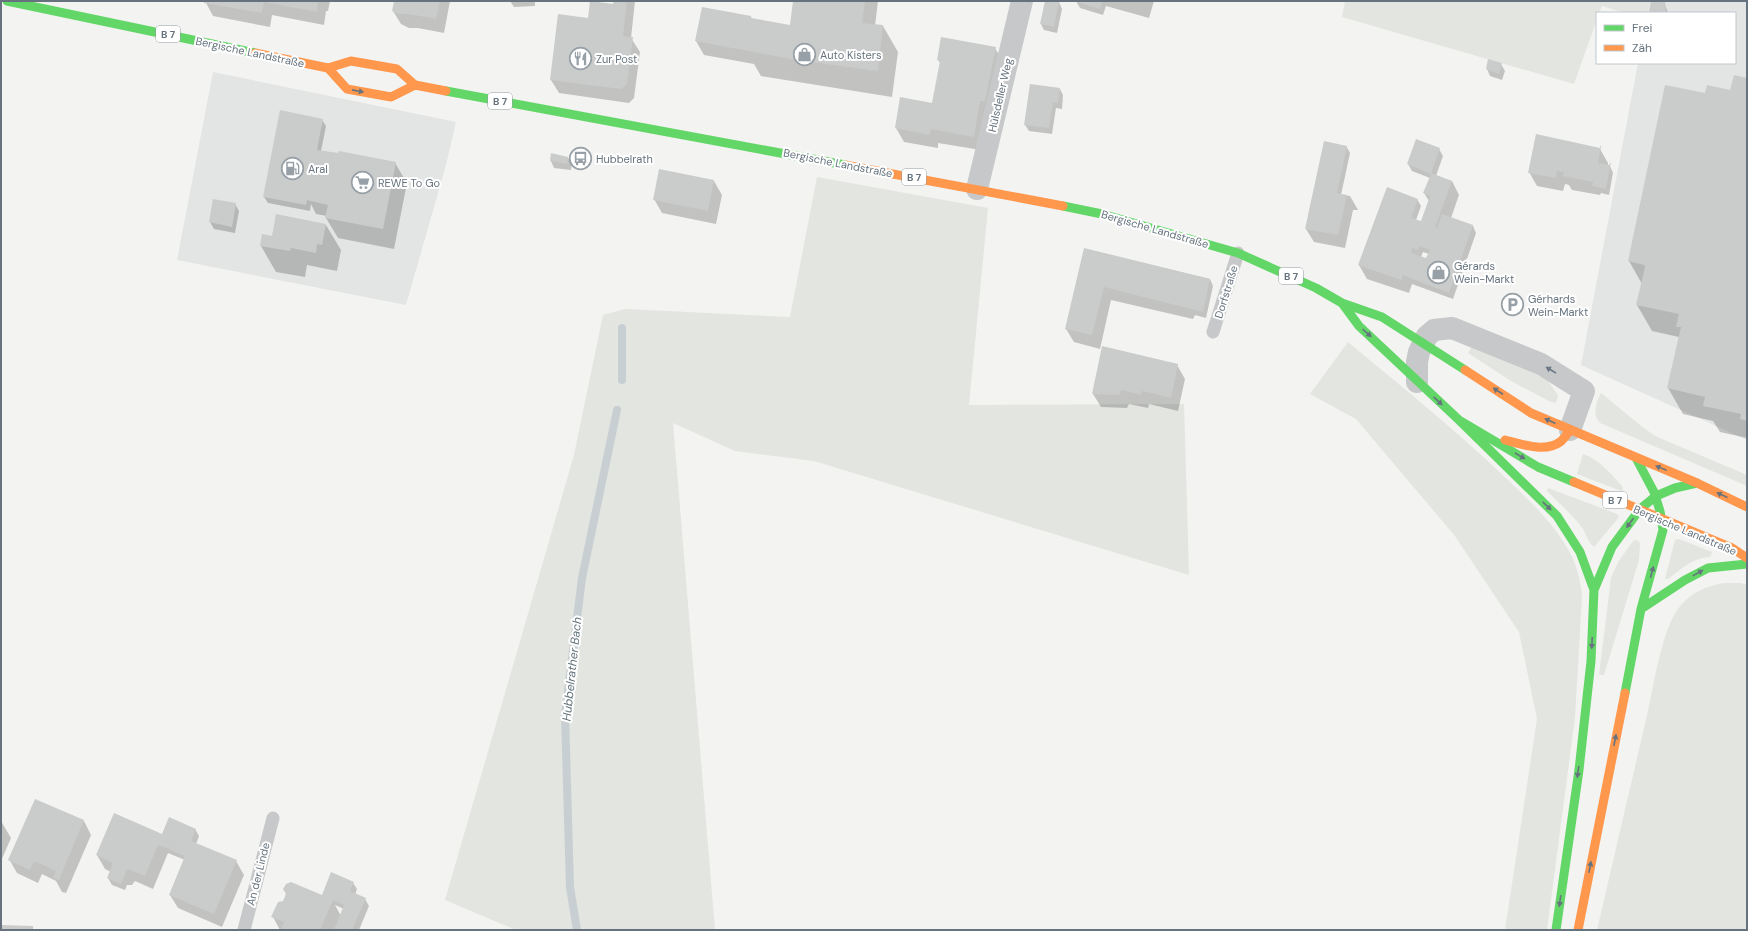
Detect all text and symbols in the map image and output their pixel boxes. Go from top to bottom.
legend [1596,12,1736,64]
text: Frei [1632,20,1652,36]
road number: B 7 [156,26,180,42]
street label: Bergische Landstraße [194,34,306,70]
text: Zäh [1632,40,1652,56]
shop icon: Auto Kisters [792,42,818,68]
restaurant icon: Zur Post [567,46,593,72]
place label: Auto Kisters [820,48,881,62]
place label: Zur Post [596,52,637,66]
street label: Hülsdeller Weg [985,57,1015,133]
one-way arrow [352,88,364,94]
road number: B 7 [488,93,512,109]
bus stop icon: Hubbelrath [567,146,593,172]
street label: Bergische Landstraße [782,146,894,180]
place label: Hubbelrath [596,152,653,166]
fuel station icon: Aral [279,156,305,182]
place label: Aral [308,162,328,176]
road number: B 7 [902,169,926,185]
supermarket icon: REWE To Go [349,170,375,196]
place label: REWE To Go [378,176,440,190]
street label: Bergische Landstraße [1100,207,1210,251]
shop icon: Gérards Wein-Markt [1426,259,1452,285]
place label: Gérards Wein-Markt [1454,259,1514,286]
street label: Dorfstraße [1211,264,1241,320]
road number: B 7 [1279,268,1303,284]
parking icon: Gérhards Wein-Markt [1500,292,1526,318]
place label: Gérhards Wein-Markt [1528,292,1588,319]
one-way arrow [1362,328,1372,338]
one-way arrow [1545,367,1557,374]
one-way arrow [1493,387,1503,395]
one-way arrow [1433,396,1443,405]
one-way arrow [1545,418,1556,424]
one-way arrow [1514,452,1526,459]
one-way arrow [1655,465,1667,471]
road number: B 7 [1603,492,1627,508]
one-way arrow [1716,492,1728,498]
one-way arrow [1542,501,1552,511]
street label: Bergische Landstraße [1631,502,1739,558]
one-way arrow [1626,517,1634,528]
one-way arrow [1649,565,1655,578]
one-way arrow [1692,570,1703,576]
water label: Hubbelrather Bach [559,616,585,722]
one-way arrow [1588,637,1595,649]
one-way arrow [1612,733,1618,746]
one-way arrow [1575,766,1581,778]
street label: An der Linde [243,841,273,907]
one-way arrow [1587,861,1593,873]
one-way arrow [1557,895,1563,907]

